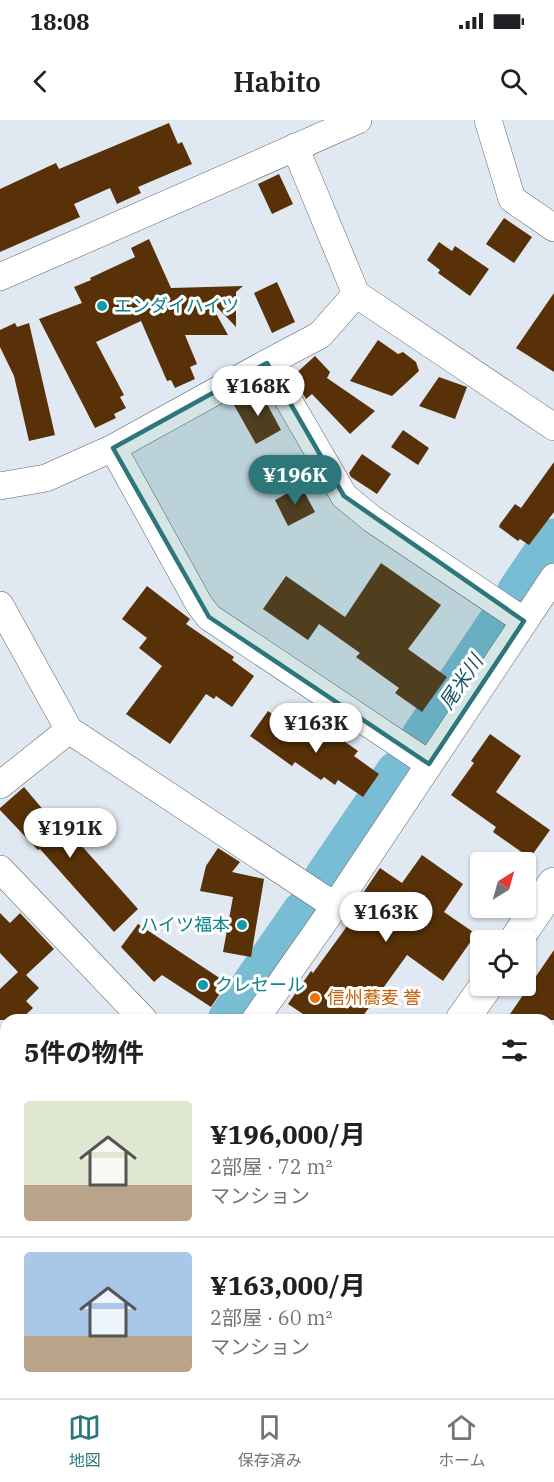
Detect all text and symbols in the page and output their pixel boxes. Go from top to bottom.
text: 18:08 [30,7,89,36]
text: Habito [233,64,321,99]
icon: back [24,65,57,98]
icon: search [497,65,530,98]
place label: エンダイハイツ [114,294,239,317]
marker: エンダイハイツ [95,299,109,313]
pin: ¥168K [216,366,300,417]
text: ¥168K [226,372,290,399]
pin: ¥196K [253,455,337,506]
text: ¥196K [263,461,327,488]
water label: 尾米川 [433,648,490,714]
pin: ¥163K [274,703,358,754]
text: ¥163K [284,709,348,736]
pin: ¥191K [28,808,112,859]
text: ¥191K [38,814,102,841]
north arrow [470,852,536,918]
map controls [470,852,536,996]
pin: ¥163K [344,892,428,943]
text: ¥163K [354,898,418,925]
place label: ハイツ福本 [140,913,230,936]
marker: ハイツ福本 [235,918,249,932]
button: locate [470,930,536,996]
place label: クレセール [215,973,305,996]
marker: クレセール [196,978,210,992]
place label: 信州蕎麦 誉 [327,986,421,1009]
marker: 信州蕎麦 誉 [308,991,322,1005]
icon: filters [498,1034,531,1067]
text: 5件の物件 [24,1035,144,1069]
text: ¥196,000/月 [210,1117,366,1151]
icon: home [72,1125,144,1197]
text: 2部屋 · 72 m² [210,1153,332,1180]
text: マンション [210,1182,310,1209]
text: ¥163,000/月 [210,1268,366,1302]
icon: home [72,1276,144,1348]
text: 2部屋 · 60 m² [210,1304,332,1331]
text: マンション [210,1333,310,1360]
tab: 地図 [68,1411,101,1471]
tab: 保存済み [238,1411,302,1471]
tab: ホーム [438,1411,486,1471]

